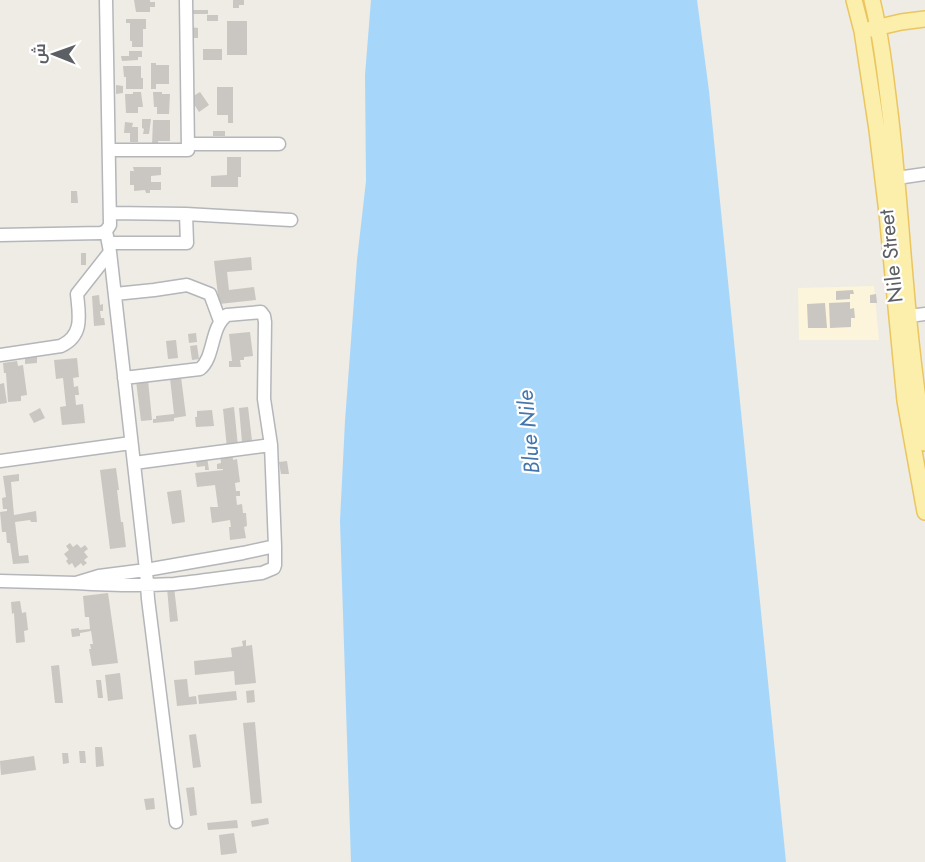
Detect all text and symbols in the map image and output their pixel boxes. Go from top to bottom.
north arrow [24,24,84,84]
text: ش [28,43,51,64]
street label: Nile Street [871,208,911,304]
water label: Blue Nile [508,389,548,475]

